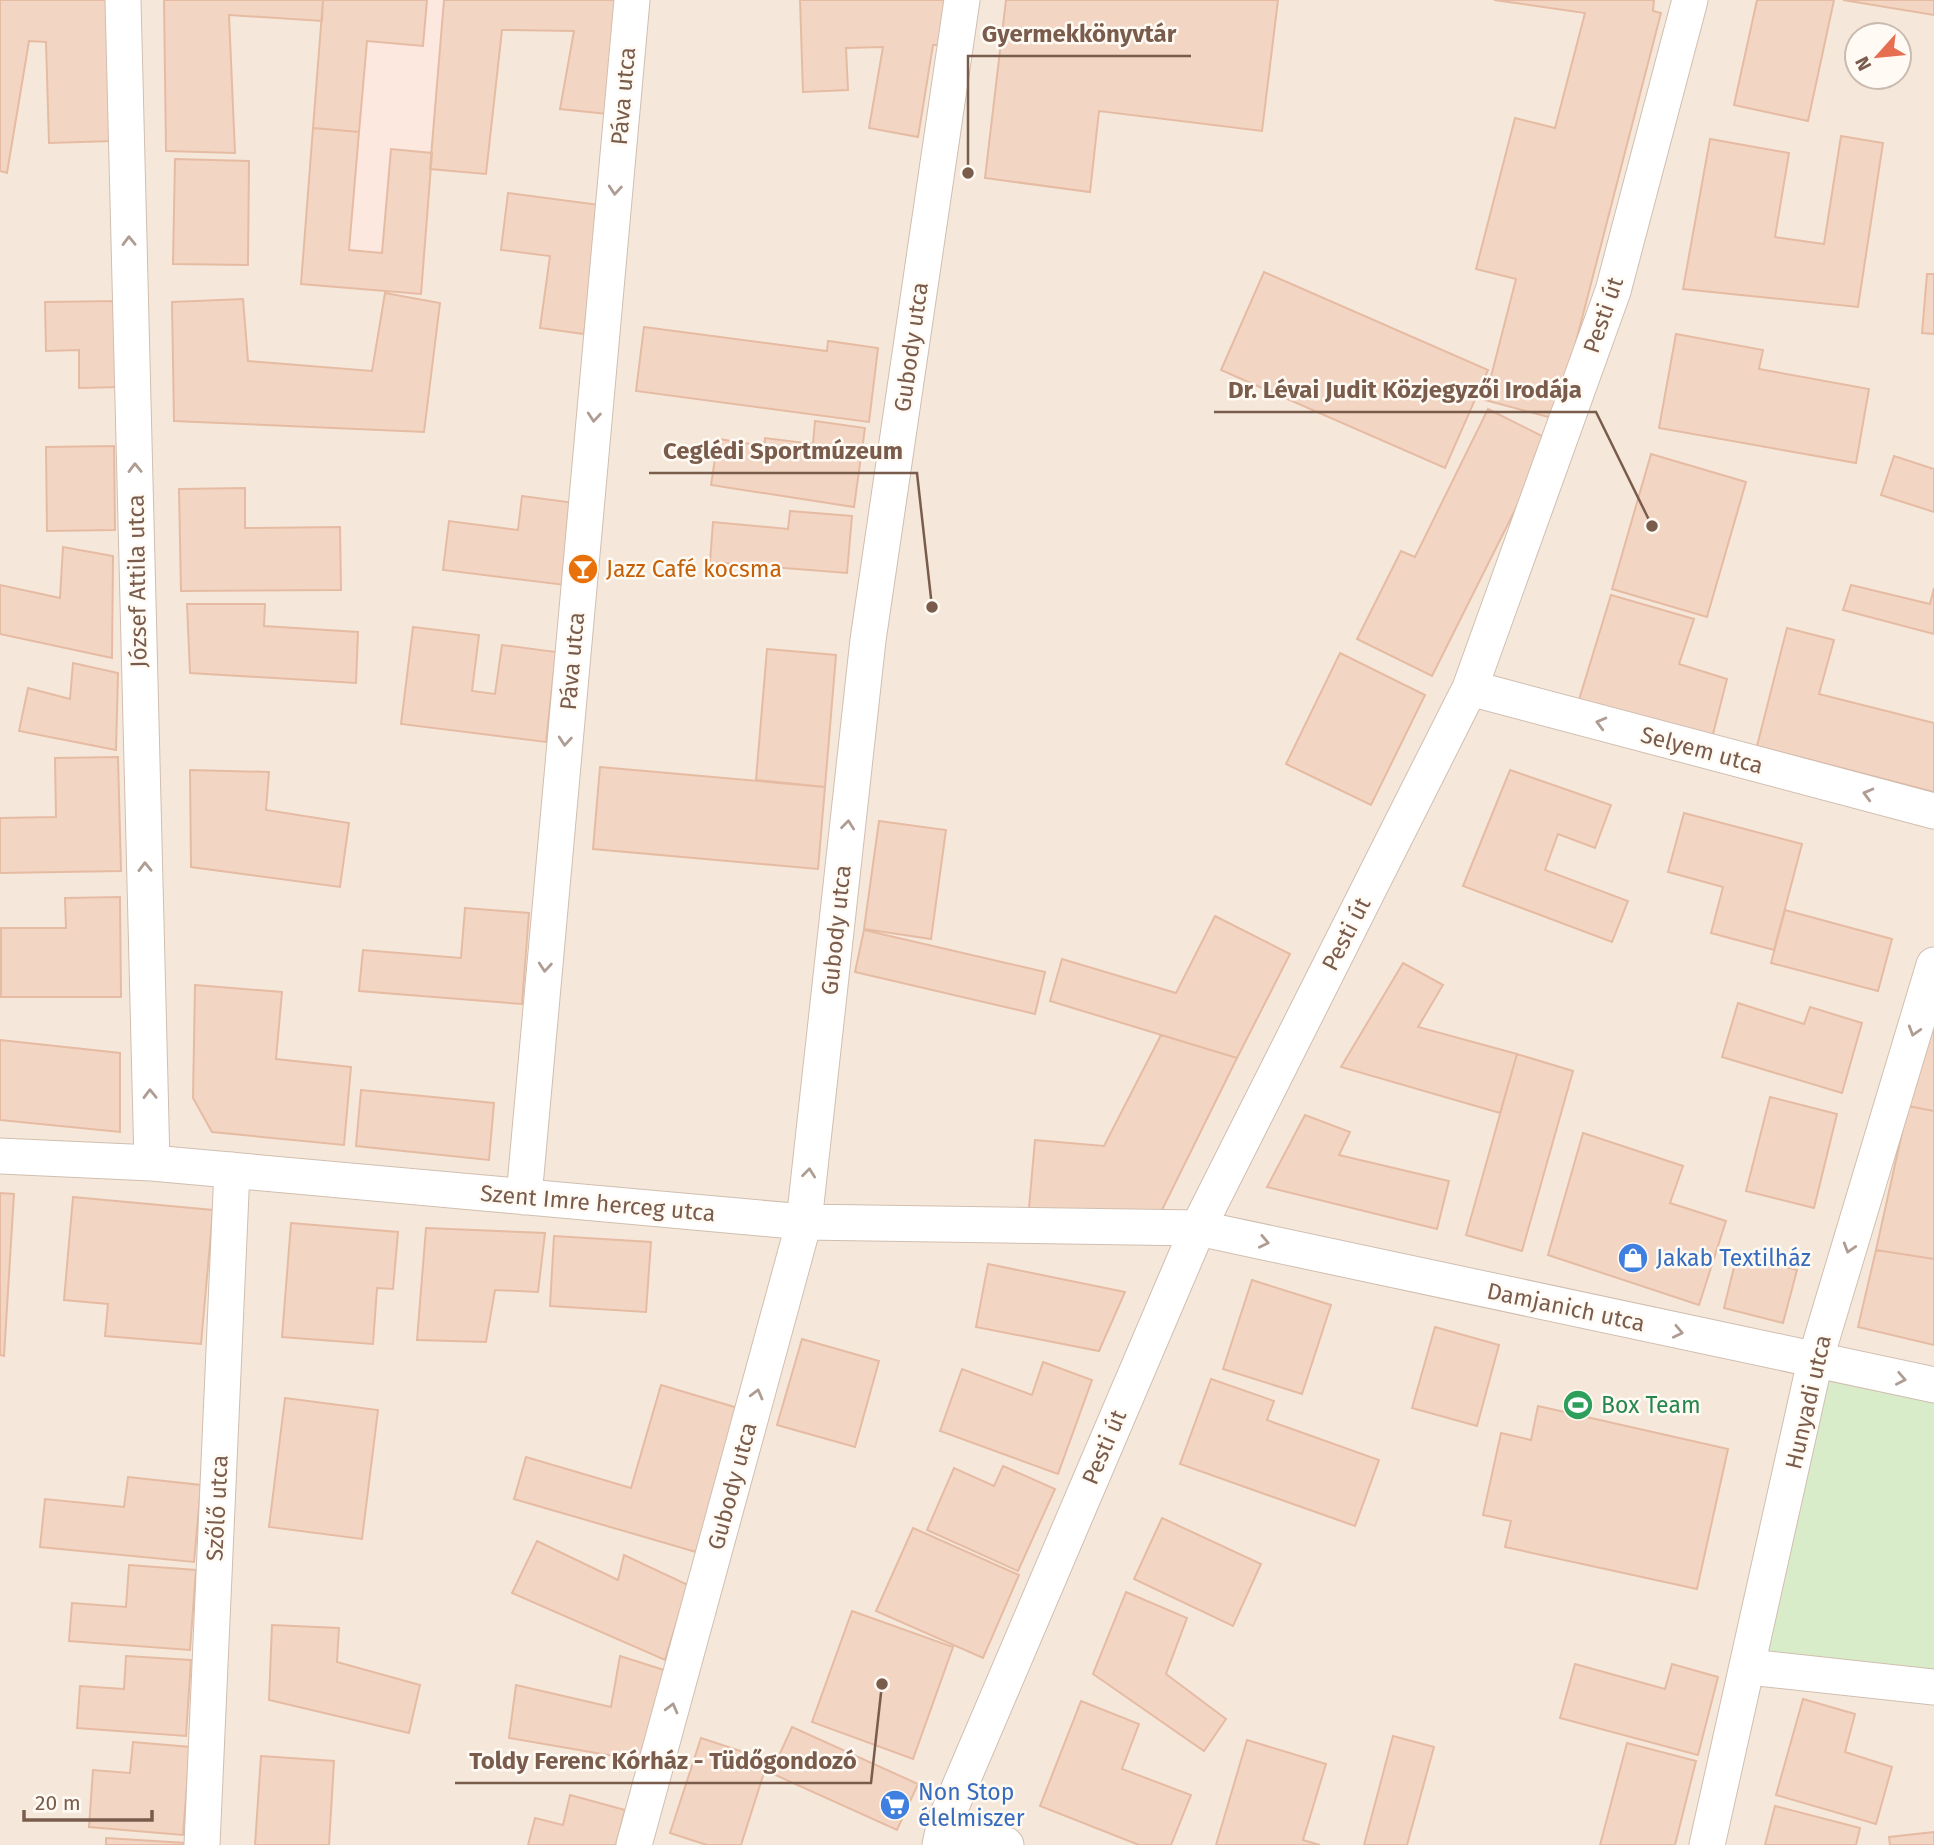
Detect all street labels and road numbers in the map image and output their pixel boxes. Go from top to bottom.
street label: Páva utca [605,46,641,146]
street label: Pesti út [1577,273,1629,357]
street label: Gubody utca [888,280,934,414]
street label: József Attila utca [121,494,153,668]
street label: Páva utca [554,611,590,711]
street label: Selyem utca [1638,720,1766,780]
street label: Gubody utca [815,864,857,996]
street label: Pesti út [1316,892,1377,975]
street label: Szent Imre herceg utca [479,1179,717,1227]
street label: Damjanich utca [1484,1277,1648,1337]
street label: Hunyadi utca [1779,1332,1837,1472]
street label: Pesti út [1076,1405,1132,1489]
street label: Gubody utca [702,1419,762,1553]
street label: Szőlő utca [200,1454,234,1562]

